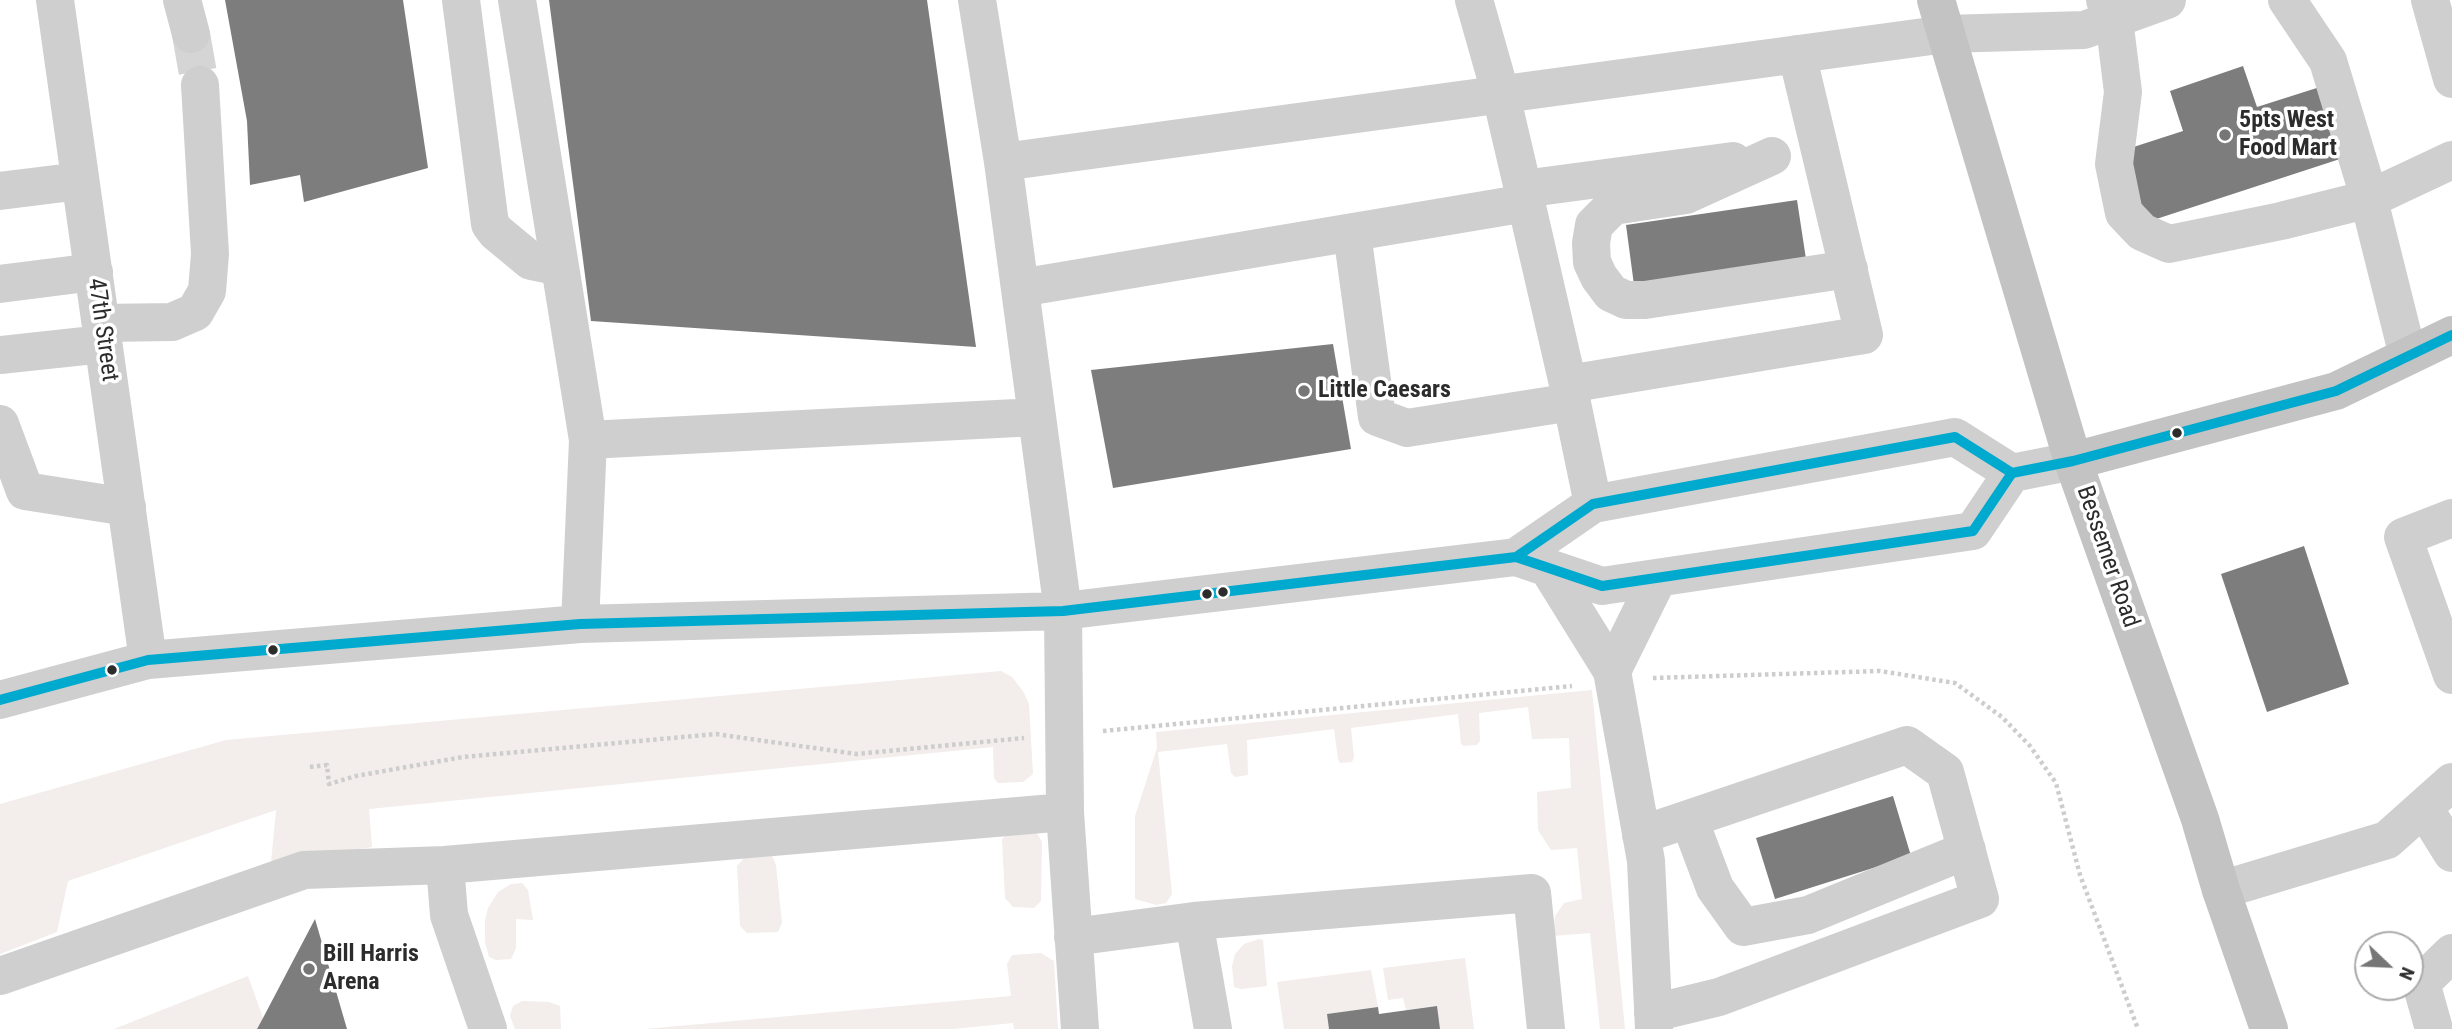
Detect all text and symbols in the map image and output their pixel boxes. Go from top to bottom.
place label: 5pts West Food Mart [2239,107,2337,163]
marker: 5pts West Food Mart [2217,127,2233,143]
street label: 47th Street [80,276,124,384]
place label: Little Caesars [1318,377,1451,405]
marker: Little Caesars [1296,383,1312,399]
unlabelled marker [2170,426,2184,440]
street label: Bessemer Road [2069,482,2145,632]
unlabelled marker [1216,585,1230,599]
unlabelled marker [1200,587,1214,601]
unlabelled marker [266,643,280,657]
unlabelled marker [105,663,119,677]
north arrow [2354,931,2424,1001]
place label: Bill Harris Arena [323,941,419,997]
marker: Bill Harris Arena [301,961,317,977]
text: N [2394,964,2420,983]

